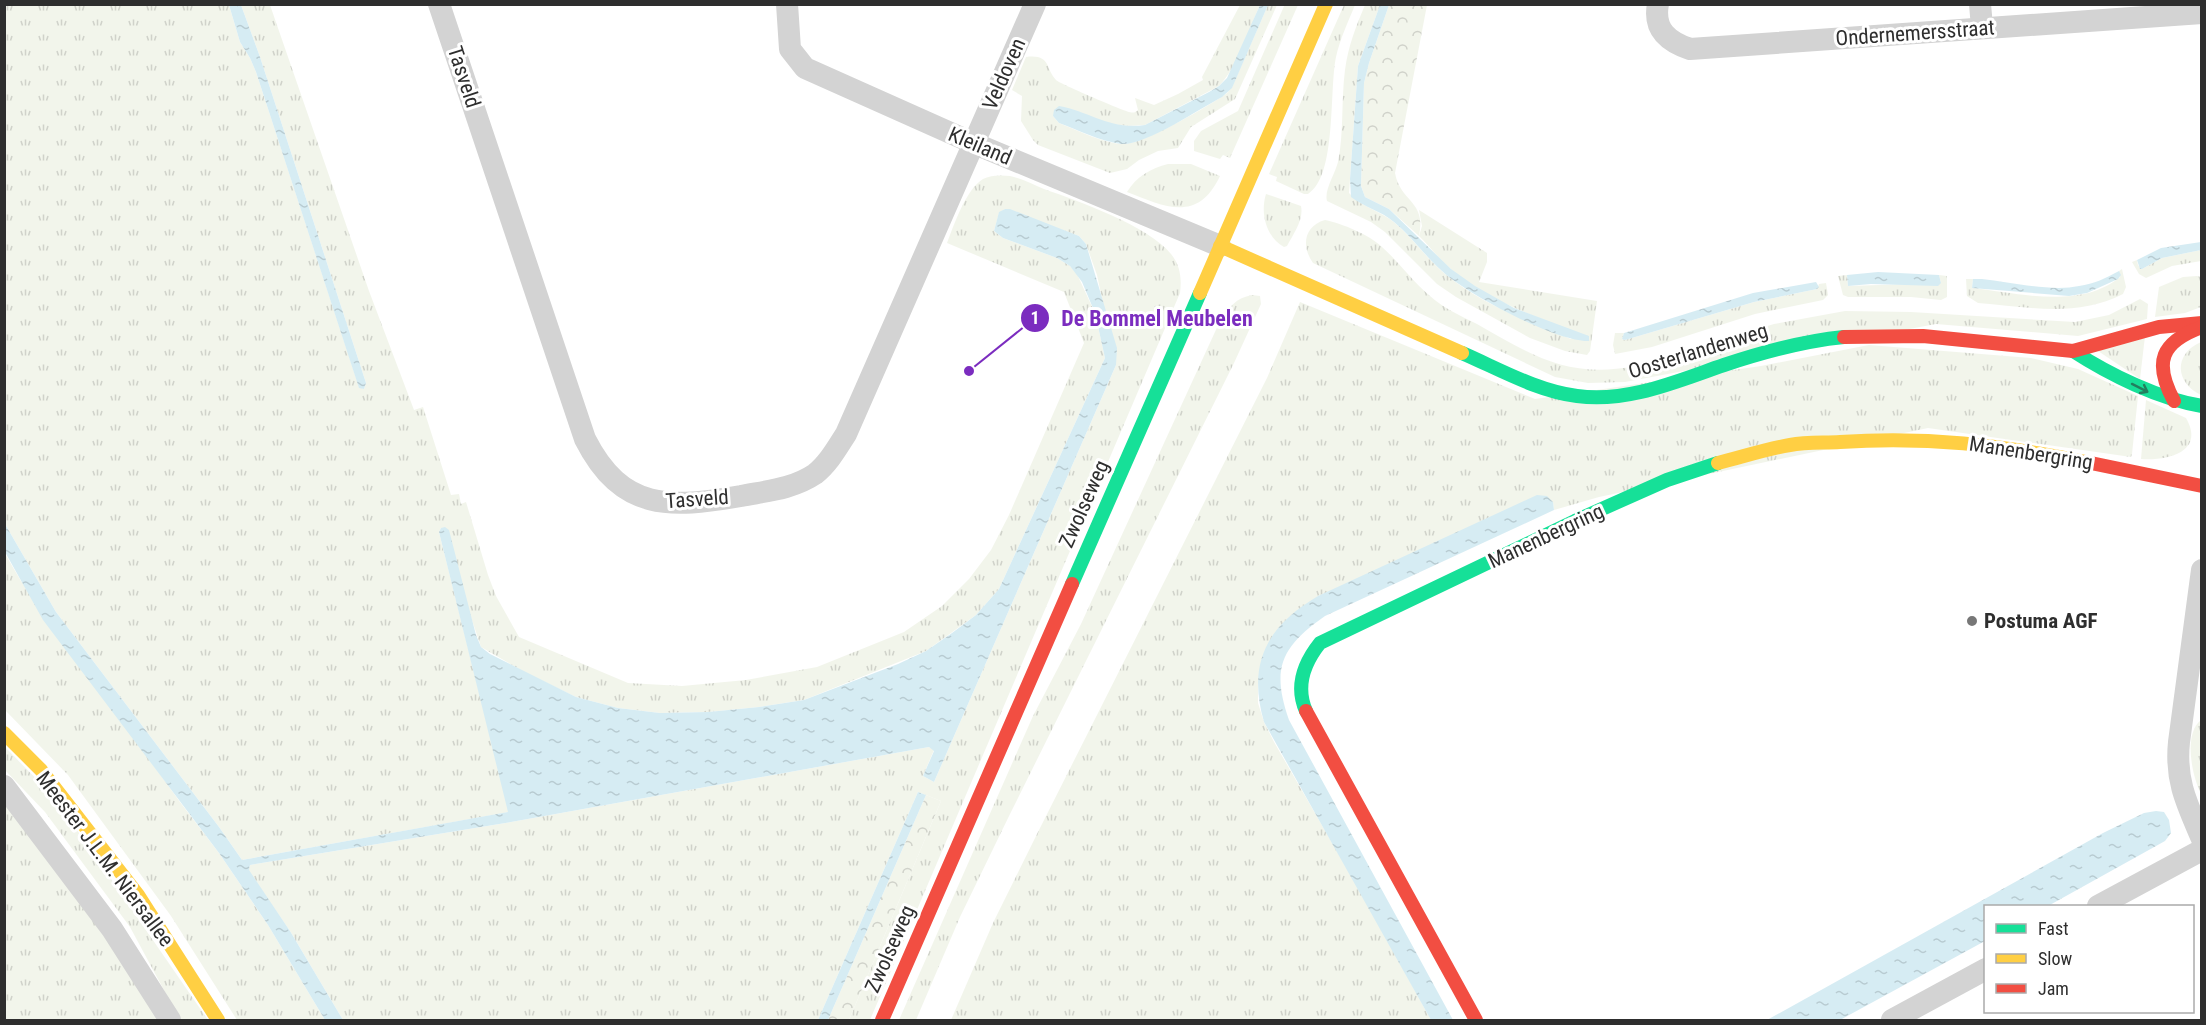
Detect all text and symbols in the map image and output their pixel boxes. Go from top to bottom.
street label: Ondernemersstraat [1835,15,1995,51]
street label: Veldoven [978,35,1030,113]
street label: Tasveld [443,43,485,111]
street label: Kleiland [945,122,1015,170]
callout: De Bommel Meubelen [1020,298,1265,338]
text: De Bommel Meubelen [1061,306,1253,331]
text: 1 [1030,307,1040,328]
street label: Oosterlandenweg [1625,318,1771,384]
one-way arrow [2131,382,2149,394]
street label: Manenbergring [1968,431,2094,475]
street label: Zwolseweg [1054,457,1114,551]
street label: Tasveld [665,485,729,513]
street label: Manenbergring [1484,499,1608,573]
place label: Postuma AGF [1984,609,2097,633]
marker: Postuma AGF [1965,614,1979,628]
street label: Meester J.L.M. Niersallee [31,767,179,951]
street label: Zwolseweg [860,902,920,996]
legend [1984,905,2194,1013]
text: Fast [2038,918,2069,939]
text: Slow [2038,948,2073,969]
text: Jam [2038,978,2069,999]

